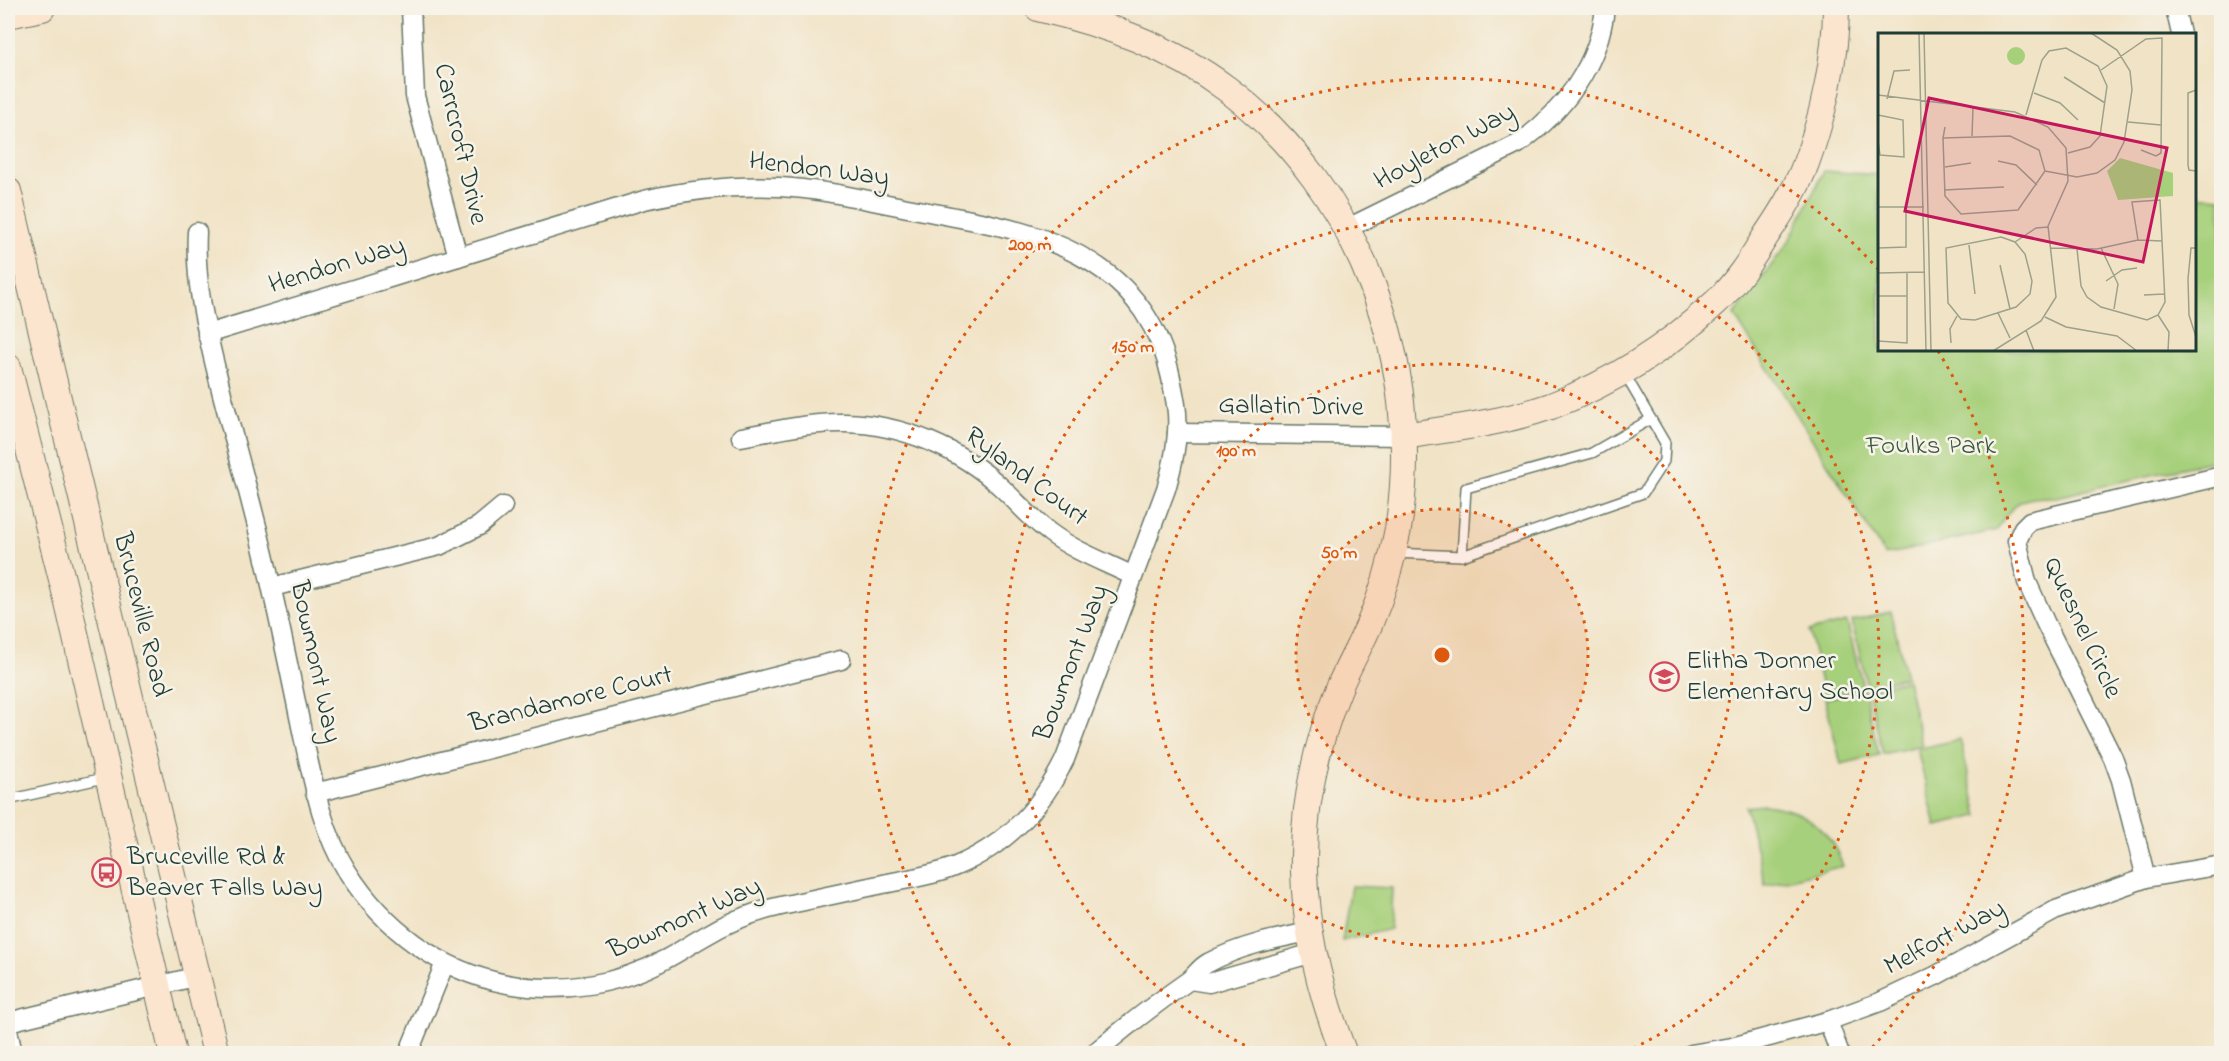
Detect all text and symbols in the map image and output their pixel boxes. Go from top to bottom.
inset map [1878,33,2196,351]
street label: Carrcroft Drive [423,60,498,229]
street label: Hoyleton Way [1367,93,1523,201]
street label: Hendon Way [747,142,891,198]
street label: Hendon Way [264,227,410,305]
text: 200 m [1008,233,1052,259]
text: 150 m [1112,335,1154,361]
street label: Gallatin Drive [1218,386,1365,428]
street label: Ryland Court [956,418,1096,536]
park label: Foulks Park [1865,427,1996,466]
text: 100 m [1216,439,1256,465]
street label: Bruceville Road [102,528,180,701]
text: 50 m [1321,541,1357,567]
street label: Quesnel Circle [2032,551,2132,706]
street label: Bowmont Way [279,576,351,747]
street label: Bowmont Way [1024,579,1120,748]
place label: Elitha Donner Elementary School [1686,642,1893,712]
centre of rings [1432,645,1452,665]
street label: Brandamore Court [464,656,677,744]
school or university icon: Elitha Donner Elementary School [1649,661,1681,693]
place label: Bruceville Rd & Beaver Falls Way [126,838,322,908]
bus stop icon: Bruceville Rd & Beaver Falls Way [90,857,122,889]
street label: Bowmont Way [601,868,768,971]
street label: Melfort Way [1877,890,2013,986]

